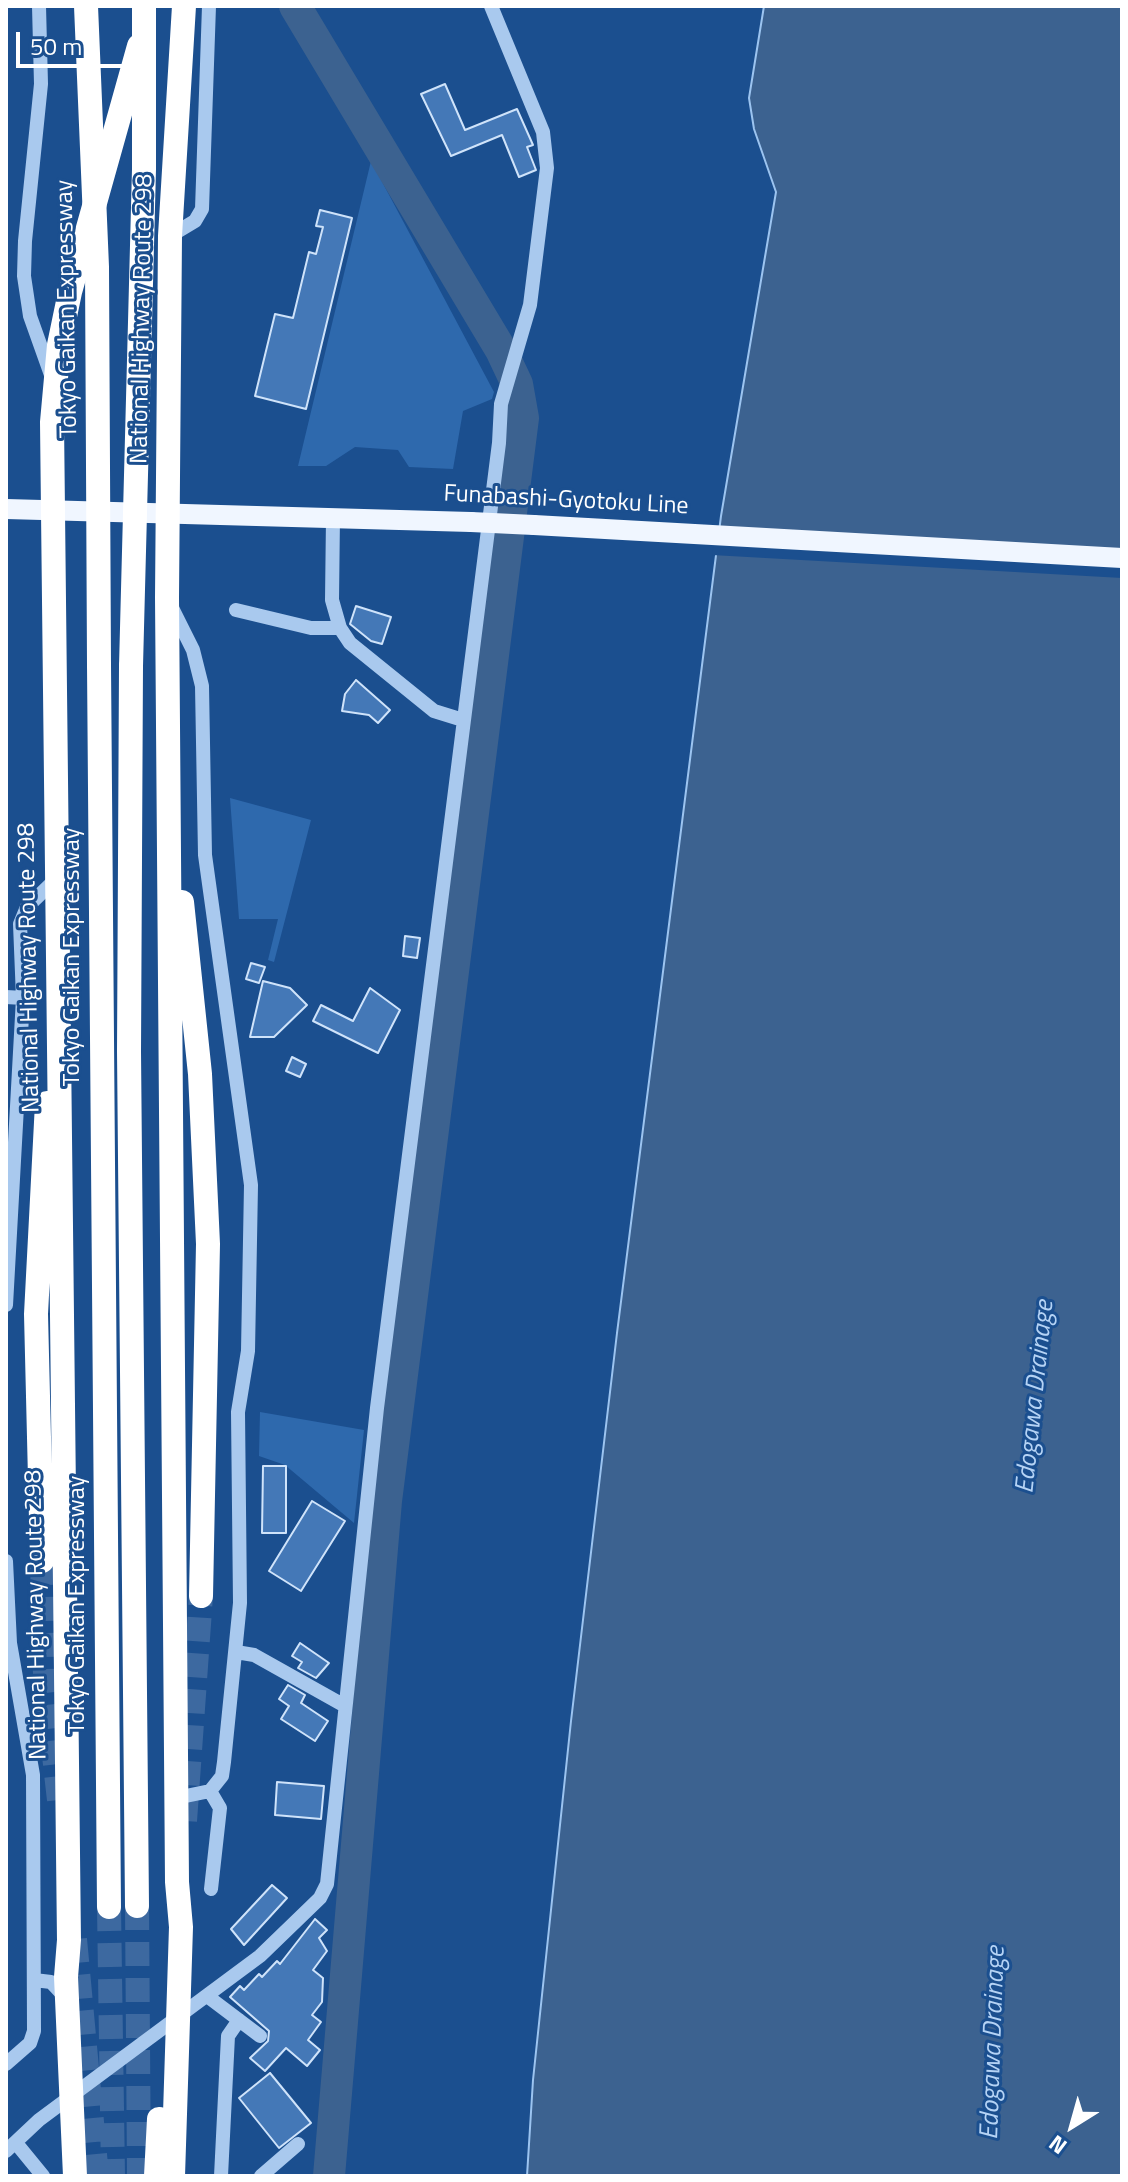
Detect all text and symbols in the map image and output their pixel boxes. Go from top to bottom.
scale bar [20,16,156,66]
text: 50 m [30,28,82,64]
street label: National Highway Route 298 [126,174,160,464]
street label: Tokyo Gaikan Expressway [51,180,85,438]
street label: Funabashi-Gyotoku Line [443,480,689,522]
street label: National Highway Route 298 [13,823,47,1113]
street label: Tokyo Gaikan Expressway [59,828,87,1086]
water label: Edogawa Drainage [1010,1299,1062,1495]
street label: National Highway Route 298 [20,1470,54,1760]
street label: Tokyo Gaikan Expressway [64,1476,92,1734]
water label: Edogawa Drainage [975,1946,1013,2140]
north arrow [1032,2086,1112,2166]
text: N [1041,2127,1074,2163]

